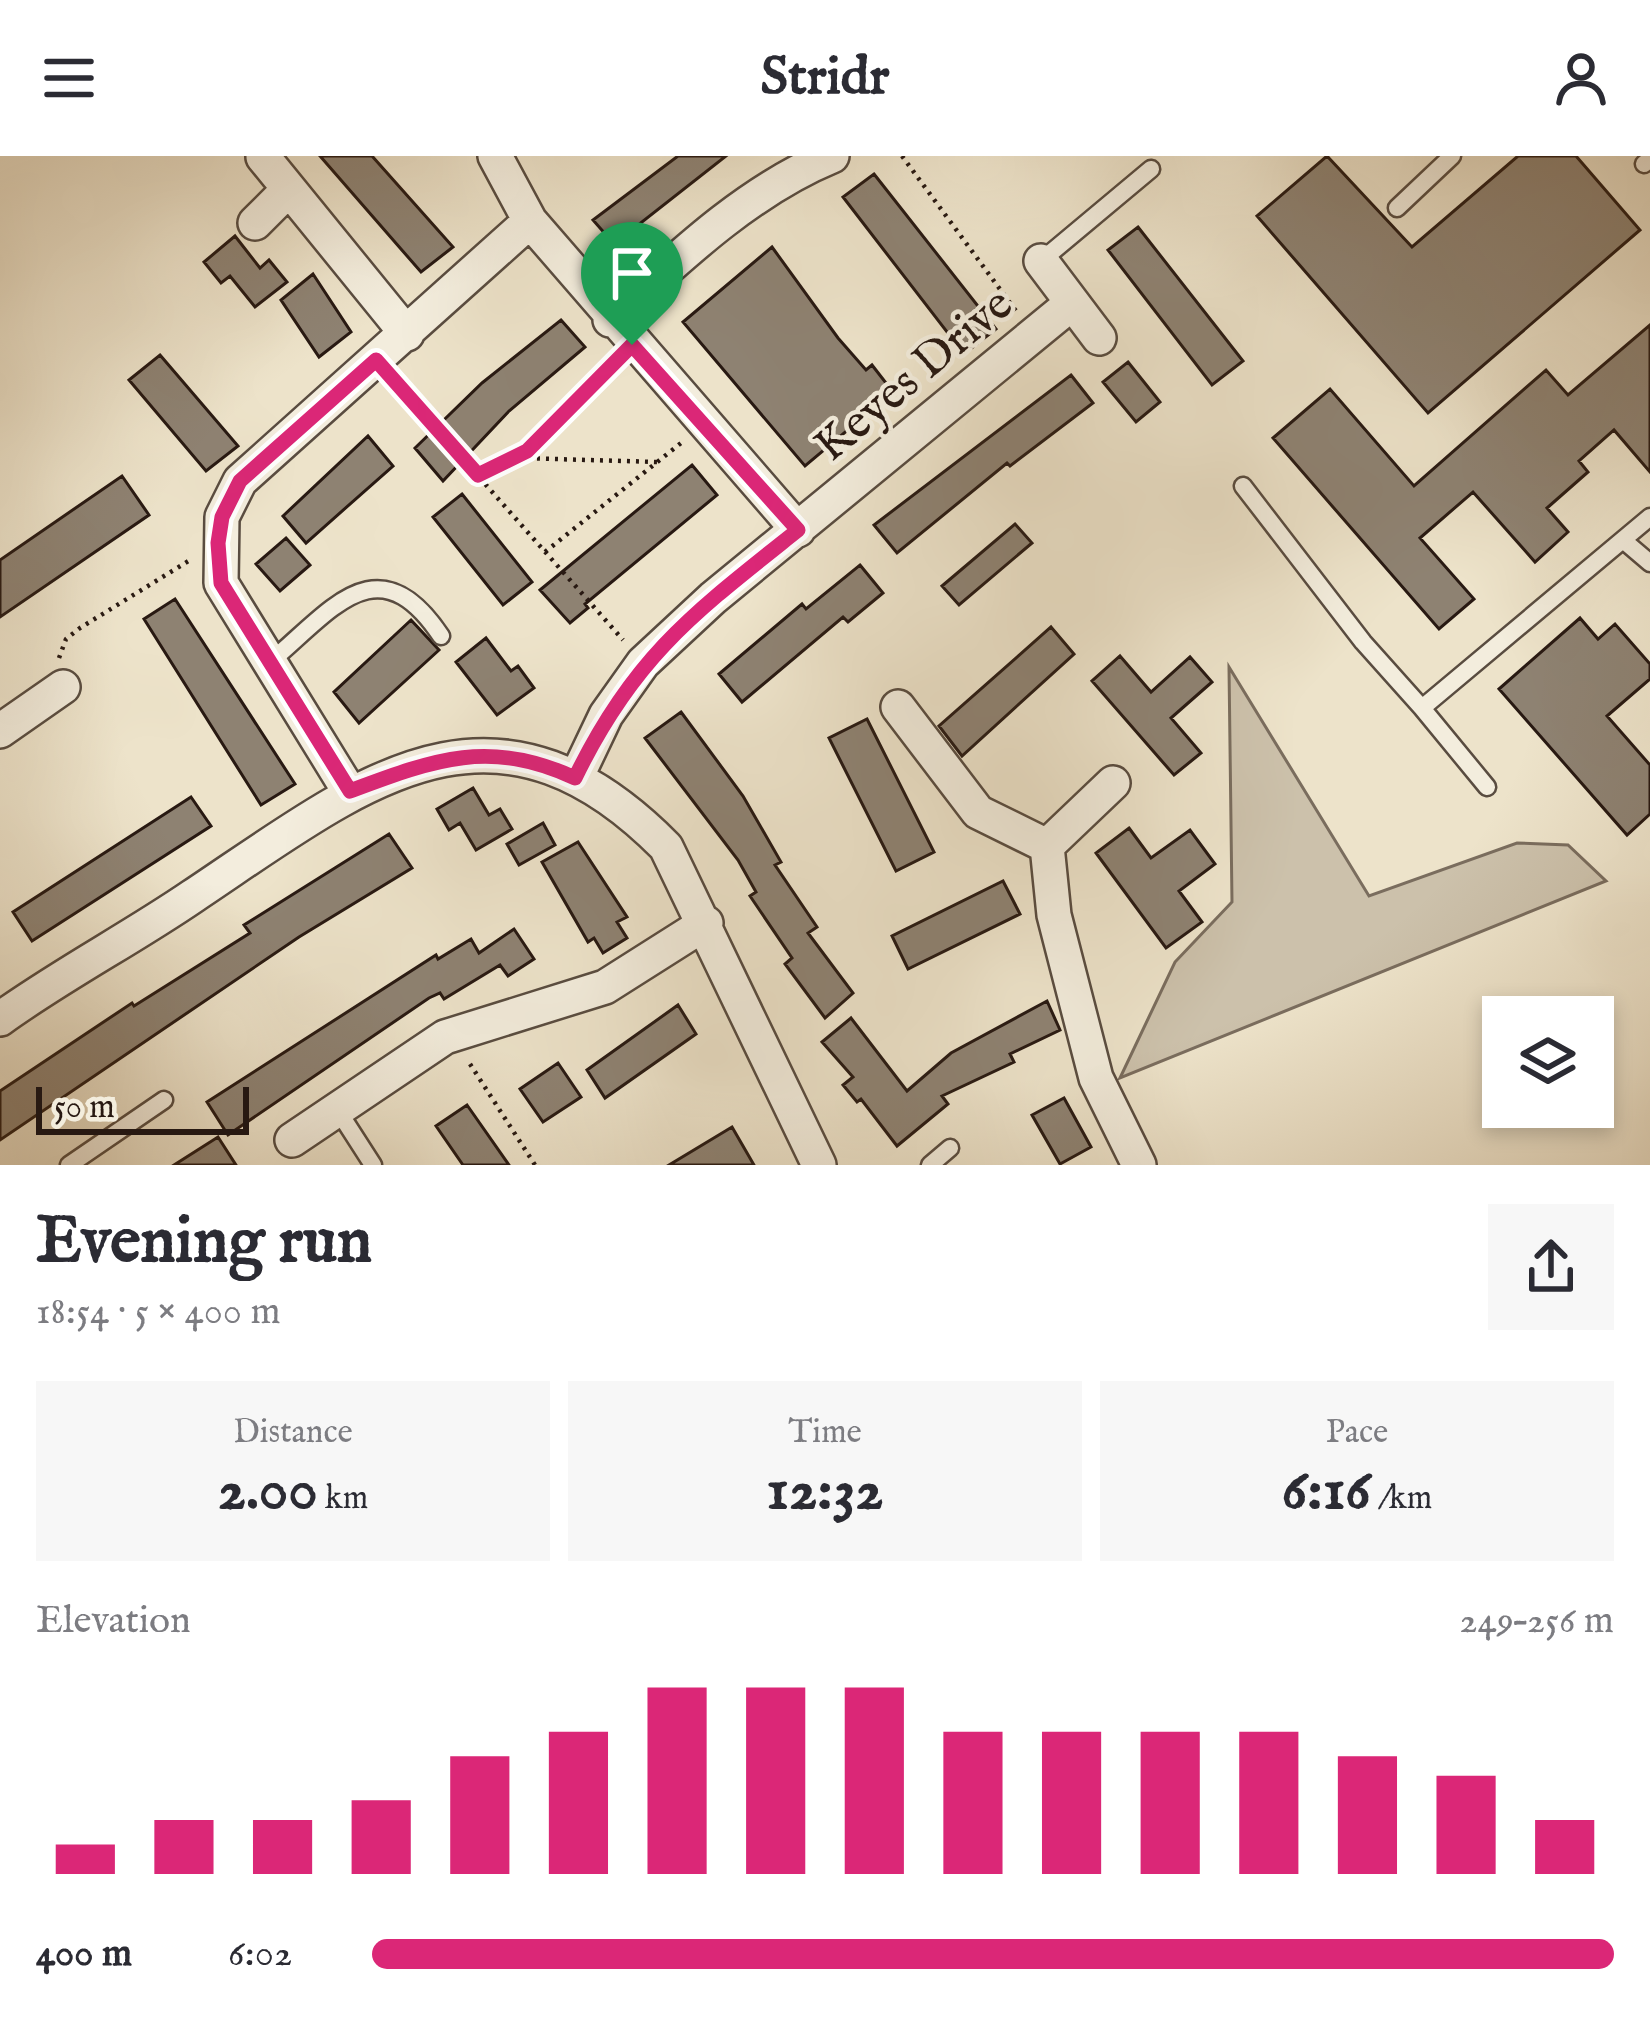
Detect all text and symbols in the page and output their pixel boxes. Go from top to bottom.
text: Stridr [761,44,889,113]
icon: menu [36,45,102,111]
icon: person [1548,45,1614,111]
pin [581,222,683,345]
icon: arrive [599,240,665,306]
street label: Keyes Drive [803,276,1026,476]
map controls [1482,996,1614,1128]
button: layers [1482,996,1614,1128]
scale bar [36,1081,249,1134]
text: 50 m [54,1087,115,1129]
text: Evening run [36,1201,372,1285]
button: share [1488,1204,1614,1330]
text: 18:54 · 5 × 400 m [36,1288,281,1337]
text: Distance [233,1412,353,1454]
text: Time [788,1412,862,1454]
text: Pace [1326,1412,1388,1454]
text: 2.00 [218,1454,318,1530]
text: 12:32 [767,1454,883,1530]
text: 6:16 [1282,1454,1371,1530]
text: km [318,1478,368,1520]
text: /km [1371,1478,1432,1520]
text: Elevation [36,1597,191,1646]
text: 249–256 m [1459,1597,1614,1646]
text: 400 m [36,1930,132,1979]
text: 6:02 [228,1930,292,1979]

